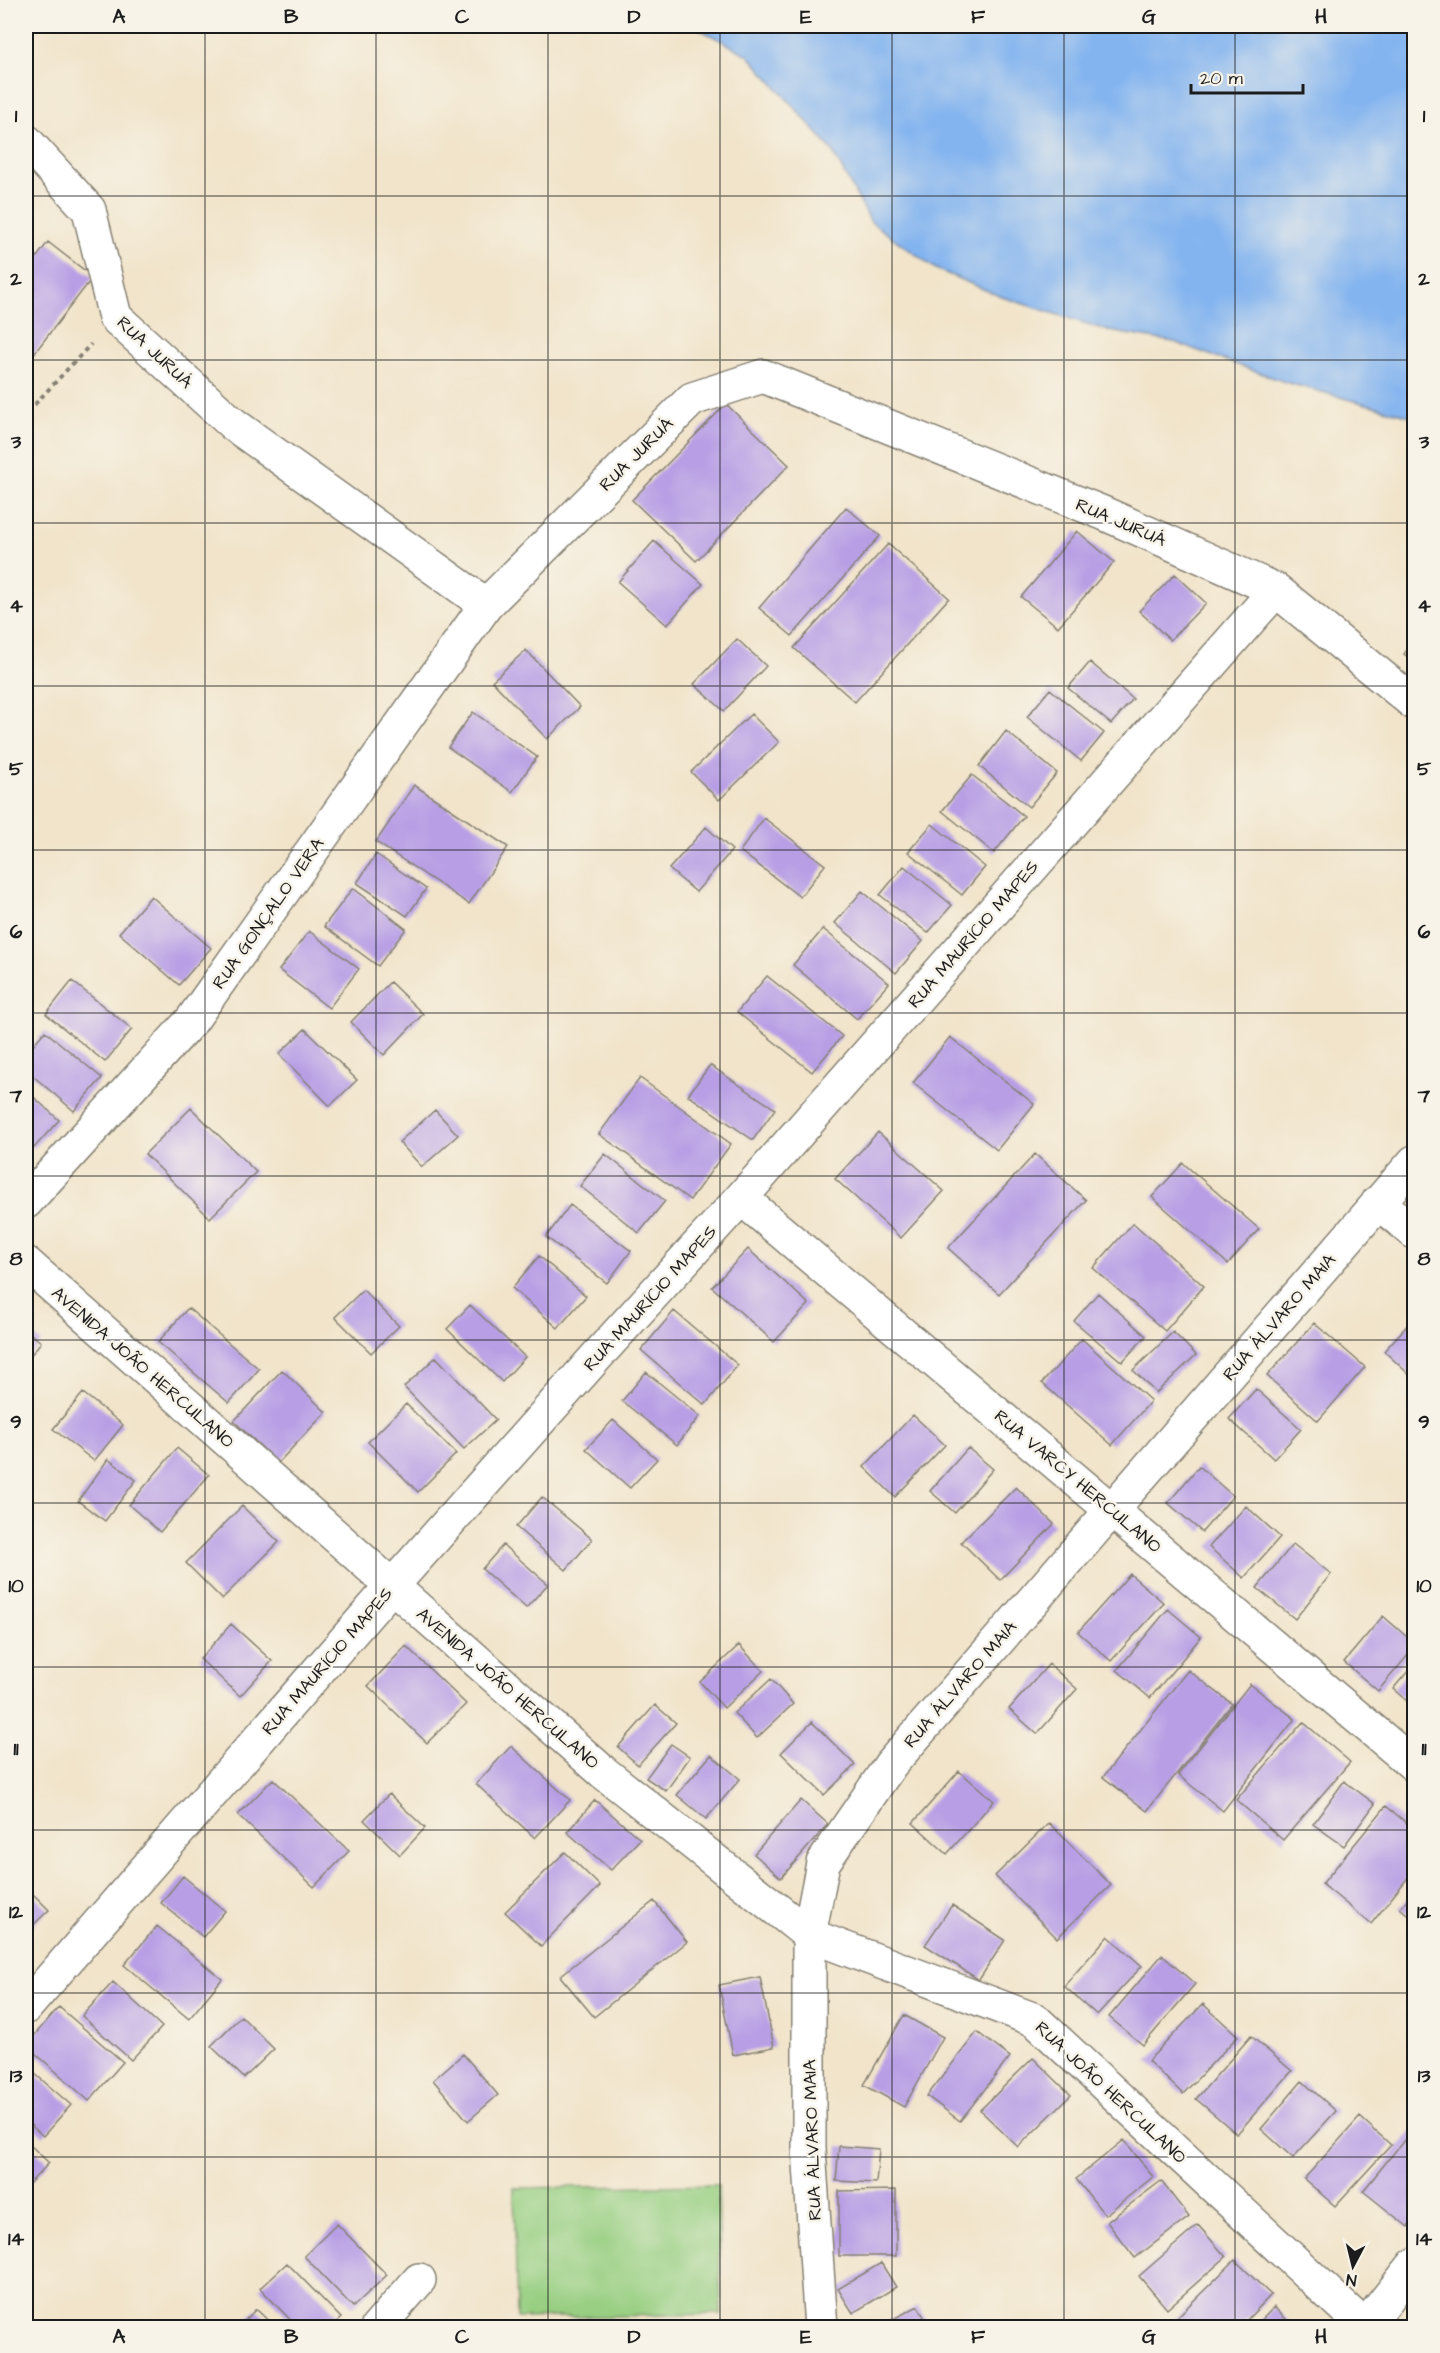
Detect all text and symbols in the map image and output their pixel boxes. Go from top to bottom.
text: A [113,3,126,31]
text: B [284,3,299,31]
text: C [455,3,470,31]
text: D [628,3,641,31]
text: E [800,3,812,31]
text: F [971,3,986,31]
text: G [1142,3,1156,31]
text: H [1315,3,1327,31]
scale bar [1191,57,1304,95]
text: 20 m [1200,66,1243,91]
text: 1 [15,102,18,130]
text: 1 [1423,102,1426,130]
text: 2 [9,265,22,293]
text: 2 [1417,265,1430,293]
street label: RUA JURUÁ [111,311,199,394]
street label: RUA JURUÁ [594,411,679,497]
text: 3 [10,428,22,456]
text: 3 [1418,428,1430,456]
street label: RUA JURUÁ [1072,492,1170,553]
text: 4 [9,592,23,620]
text: 4 [1417,592,1431,620]
text: 5 [9,755,24,783]
text: 5 [1417,755,1432,783]
street label: RUA GONÇALO VERA [207,832,330,994]
street label: RUA MAURÍCIO MAPES [902,855,1045,1014]
text: 6 [10,918,23,946]
text: 6 [1418,918,1431,946]
text: 7 [9,1082,23,1110]
text: 7 [1417,1082,1431,1110]
street label: RUA MAURÍCIO MAPES [578,1220,723,1377]
text: 8 [10,1245,23,1273]
text: 8 [1418,1245,1431,1273]
street label: RUA ÁLVARO MAIA [1217,1248,1342,1386]
street label: AVENIDA JOÃO HERCULANO [46,1281,239,1454]
street label: RUA VARCY HERCULANO [989,1404,1167,1559]
text: 9 [10,1408,22,1436]
text: 9 [1418,1408,1430,1436]
text: 10 [8,1572,24,1600]
text: 10 [1416,1572,1432,1600]
street label: RUA MAURÍCIO MAPES [256,1582,399,1741]
street label: AVENIDA JOÃO HERCULANO [411,1602,604,1775]
street label: RUA ÁLVARO MAIA [898,1615,1023,1753]
text: 11 [13,1735,19,1763]
text: 11 [1421,1735,1427,1763]
text: 12 [9,1898,24,1926]
text: 12 [1417,1898,1432,1926]
street label: RUA JOÃO HERCULANO [1029,2015,1192,2169]
street label: RUA ÁLVARO MAIA [797,2058,828,2221]
text: 13 [10,2062,23,2090]
text: 13 [1418,2062,1431,2090]
text: 14 [8,2225,24,2253]
text: 14 [1416,2225,1432,2253]
north arrow [1323,2236,1383,2296]
text: N [1345,2268,1358,2291]
text: A [113,2323,126,2351]
text: B [284,2323,299,2351]
text: C [455,2323,470,2351]
text: D [628,2323,641,2351]
text: E [800,2323,812,2351]
text: F [971,2323,986,2351]
text: G [1142,2323,1156,2351]
text: H [1315,2323,1327,2351]

